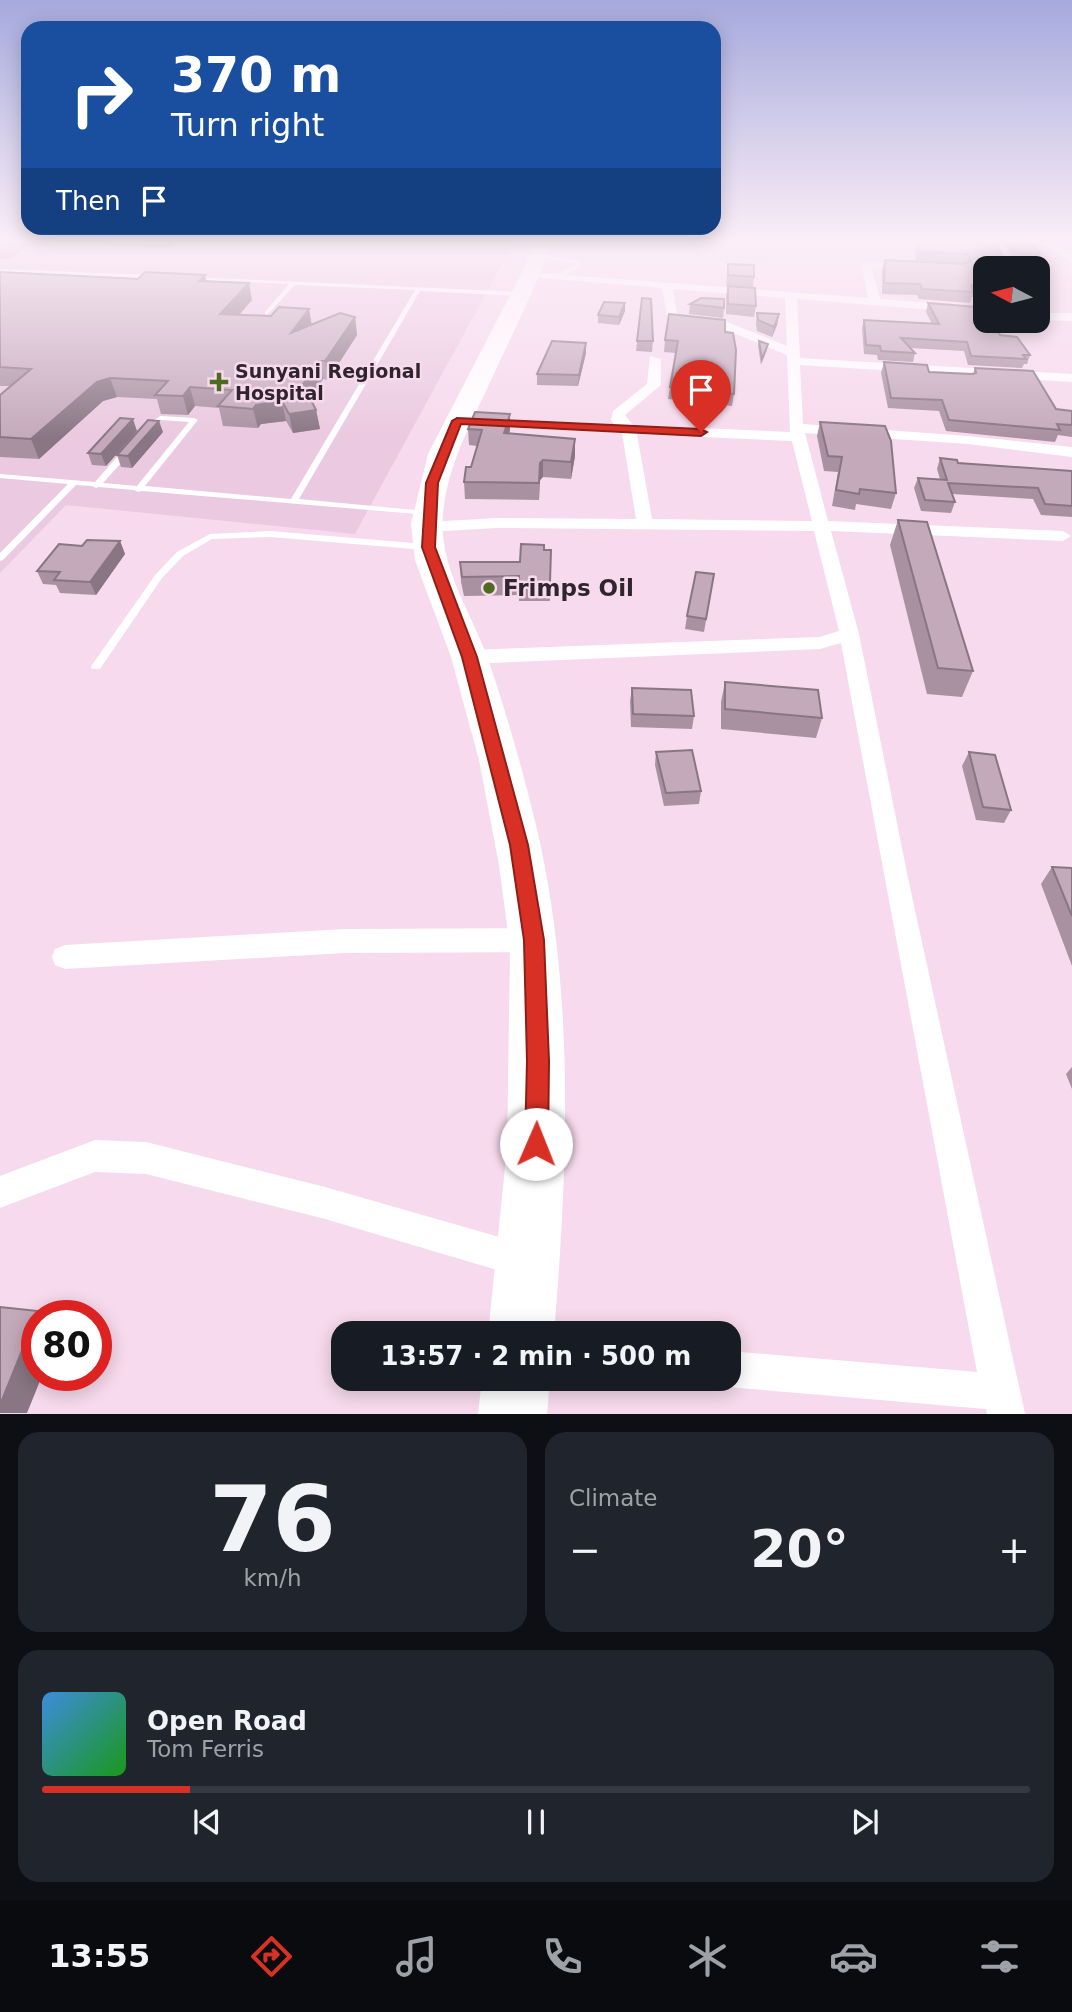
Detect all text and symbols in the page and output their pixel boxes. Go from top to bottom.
text: 370 m [171,47,341,104]
icon: right [56,49,147,140]
text: Turn right [171,106,324,144]
icon: arrive [135,182,173,220]
text: Then [56,186,121,216]
north arrow [973,256,1050,332]
map controls [973,256,1050,333]
place label: Sunyani Regional Hospital [235,360,421,404]
pin [671,360,731,432]
icon: arrive [682,371,720,409]
marker: Sunyani Regional Hospital [209,372,229,392]
place label: Frimps Oil [503,575,634,601]
marker: Frimps Oil [481,580,497,596]
position arrow [499,1107,573,1181]
speed limit sign: 80 [21,1300,112,1391]
text: 13:57 · 2 min · 500 m [381,1341,691,1371]
text: 76 [209,1467,336,1572]
text: Climate [569,1485,658,1511]
text: 20° [750,1519,849,1579]
text: − [569,1528,601,1572]
text: + [998,1528,1030,1572]
text: km/h [243,1565,302,1591]
text: Open Road [147,1706,307,1736]
text: Tom Ferris [147,1736,264,1762]
icon: previous [188,1803,226,1841]
icon: pause [517,1803,555,1841]
icon: next [846,1803,884,1841]
icon: directions [247,1932,296,1981]
icon: music [392,1932,441,1981]
icon: phone [538,1932,587,1981]
icon: climate [683,1932,732,1981]
icon: car [829,1932,878,1981]
icon: filters [975,1932,1024,1981]
text: 13:55 [48,1937,150,1975]

